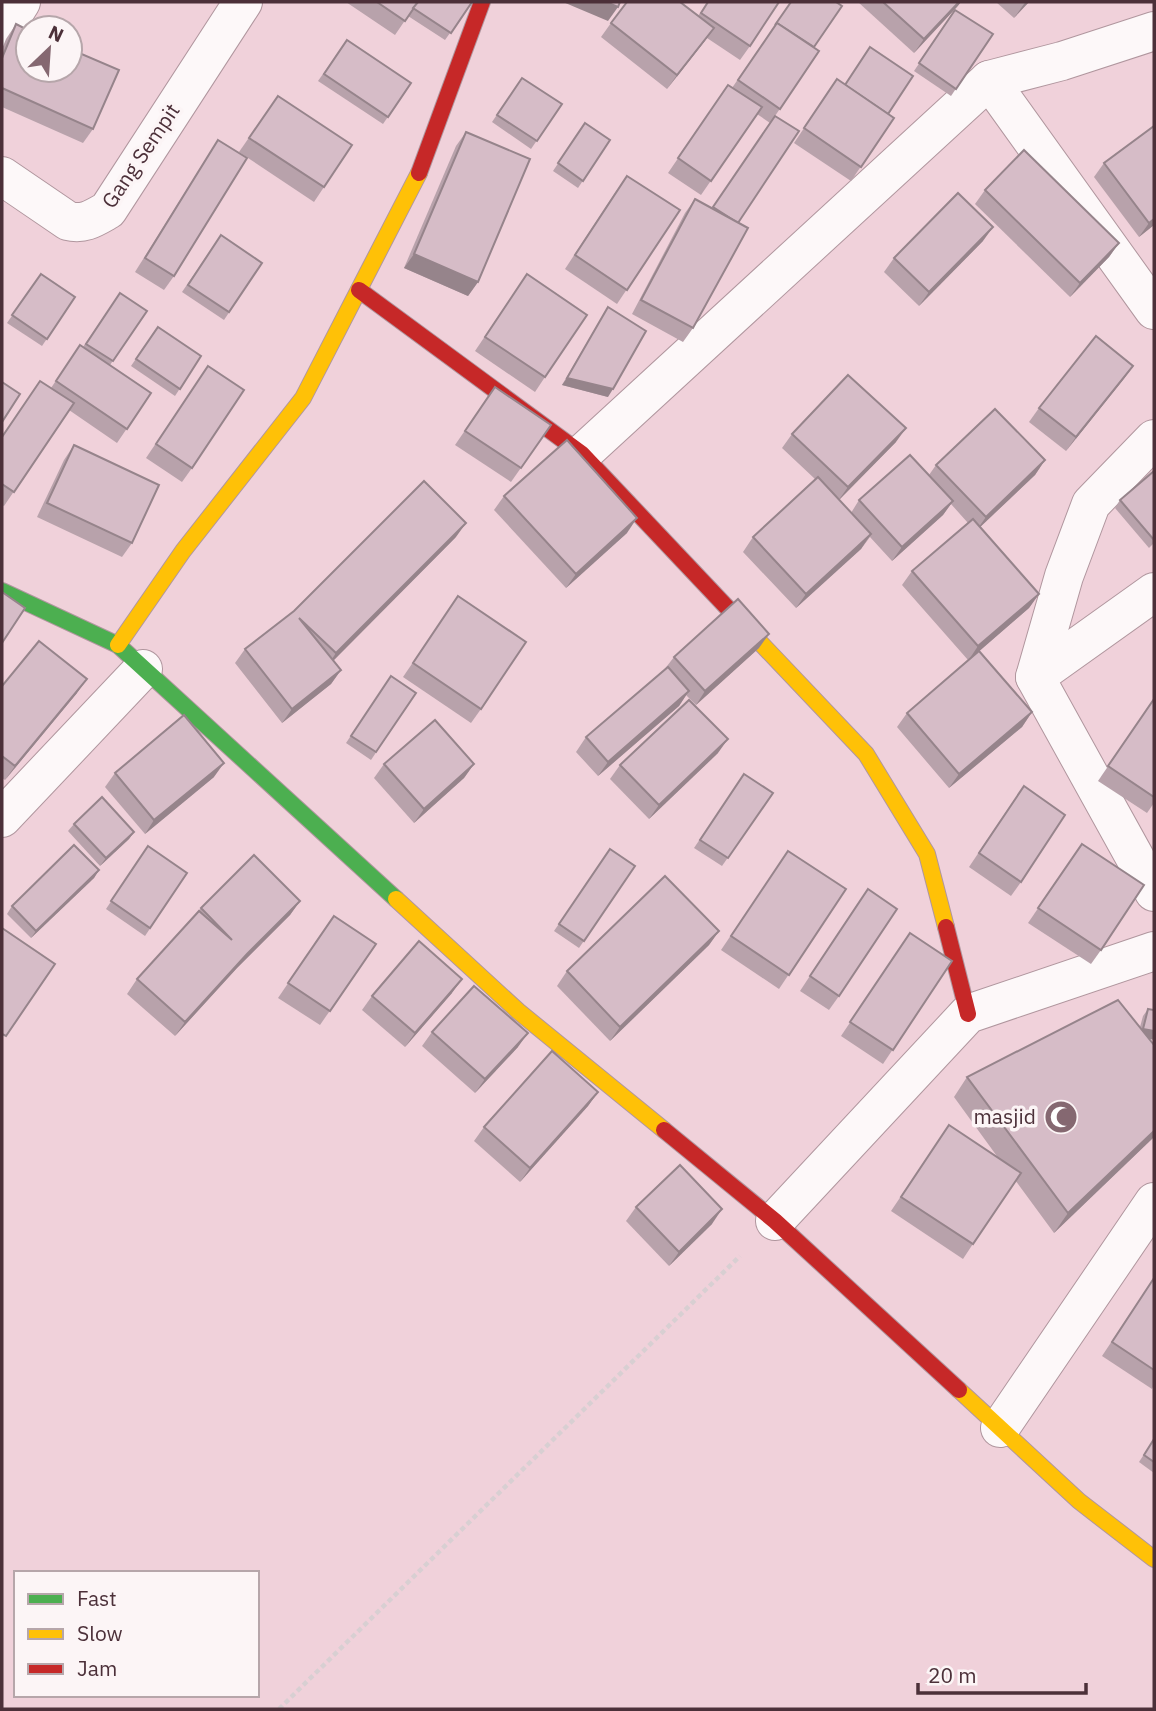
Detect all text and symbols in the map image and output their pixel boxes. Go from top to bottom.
north arrow [14,14,84,84]
text: N [45,20,67,47]
street label: Gang Sempit [95,98,186,213]
mosque icon: masjid [1042,1098,1080,1136]
place label: masjid [974,1102,1036,1130]
legend [14,1571,259,1697]
text: Fast [77,1584,117,1612]
text: Slow [77,1619,123,1647]
scale bar [918,1652,1086,1696]
text: Jam [77,1654,117,1682]
text: 20 m [928,1661,977,1689]

